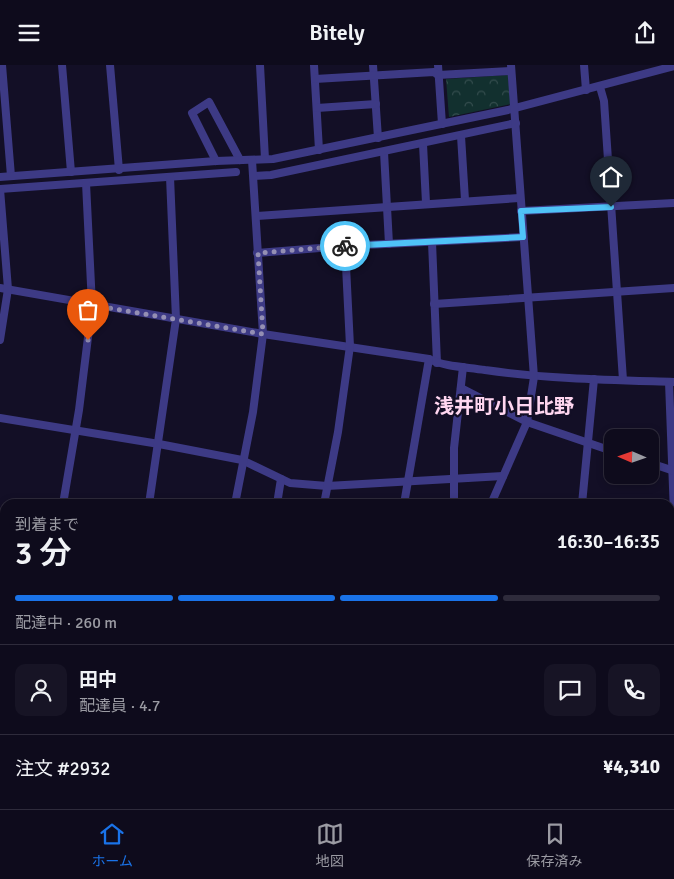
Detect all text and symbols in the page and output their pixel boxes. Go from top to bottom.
icon: menu [15,19,43,47]
text: Bitely [309,19,365,46]
icon: share [631,19,659,47]
pin [590,156,632,207]
icon: home [597,163,625,191]
courier [320,221,370,271]
icon: bike [331,232,359,260]
pin [67,289,109,340]
icon: bag [74,296,102,324]
district label: 浅井町小日比野 [434,394,574,419]
north arrow [604,429,659,484]
map controls [604,429,659,484]
text: 到着まで [15,515,79,535]
text: 16:30–16:35 [557,530,660,554]
text: 3 分 [15,534,71,573]
text: 配達中 · 260 m [15,613,117,633]
button: person [15,664,67,716]
button: chat [544,664,596,716]
button: phone [608,664,660,716]
text: 田中 [79,668,117,692]
text: 配達員 · 4.7 [79,696,160,716]
text: ¥4,310 [603,755,660,779]
text: 注文 #2932 [15,757,110,781]
tab: ホーム [91,820,133,870]
tab: 地図 [316,820,344,870]
tab: 保存済み [527,820,583,870]

